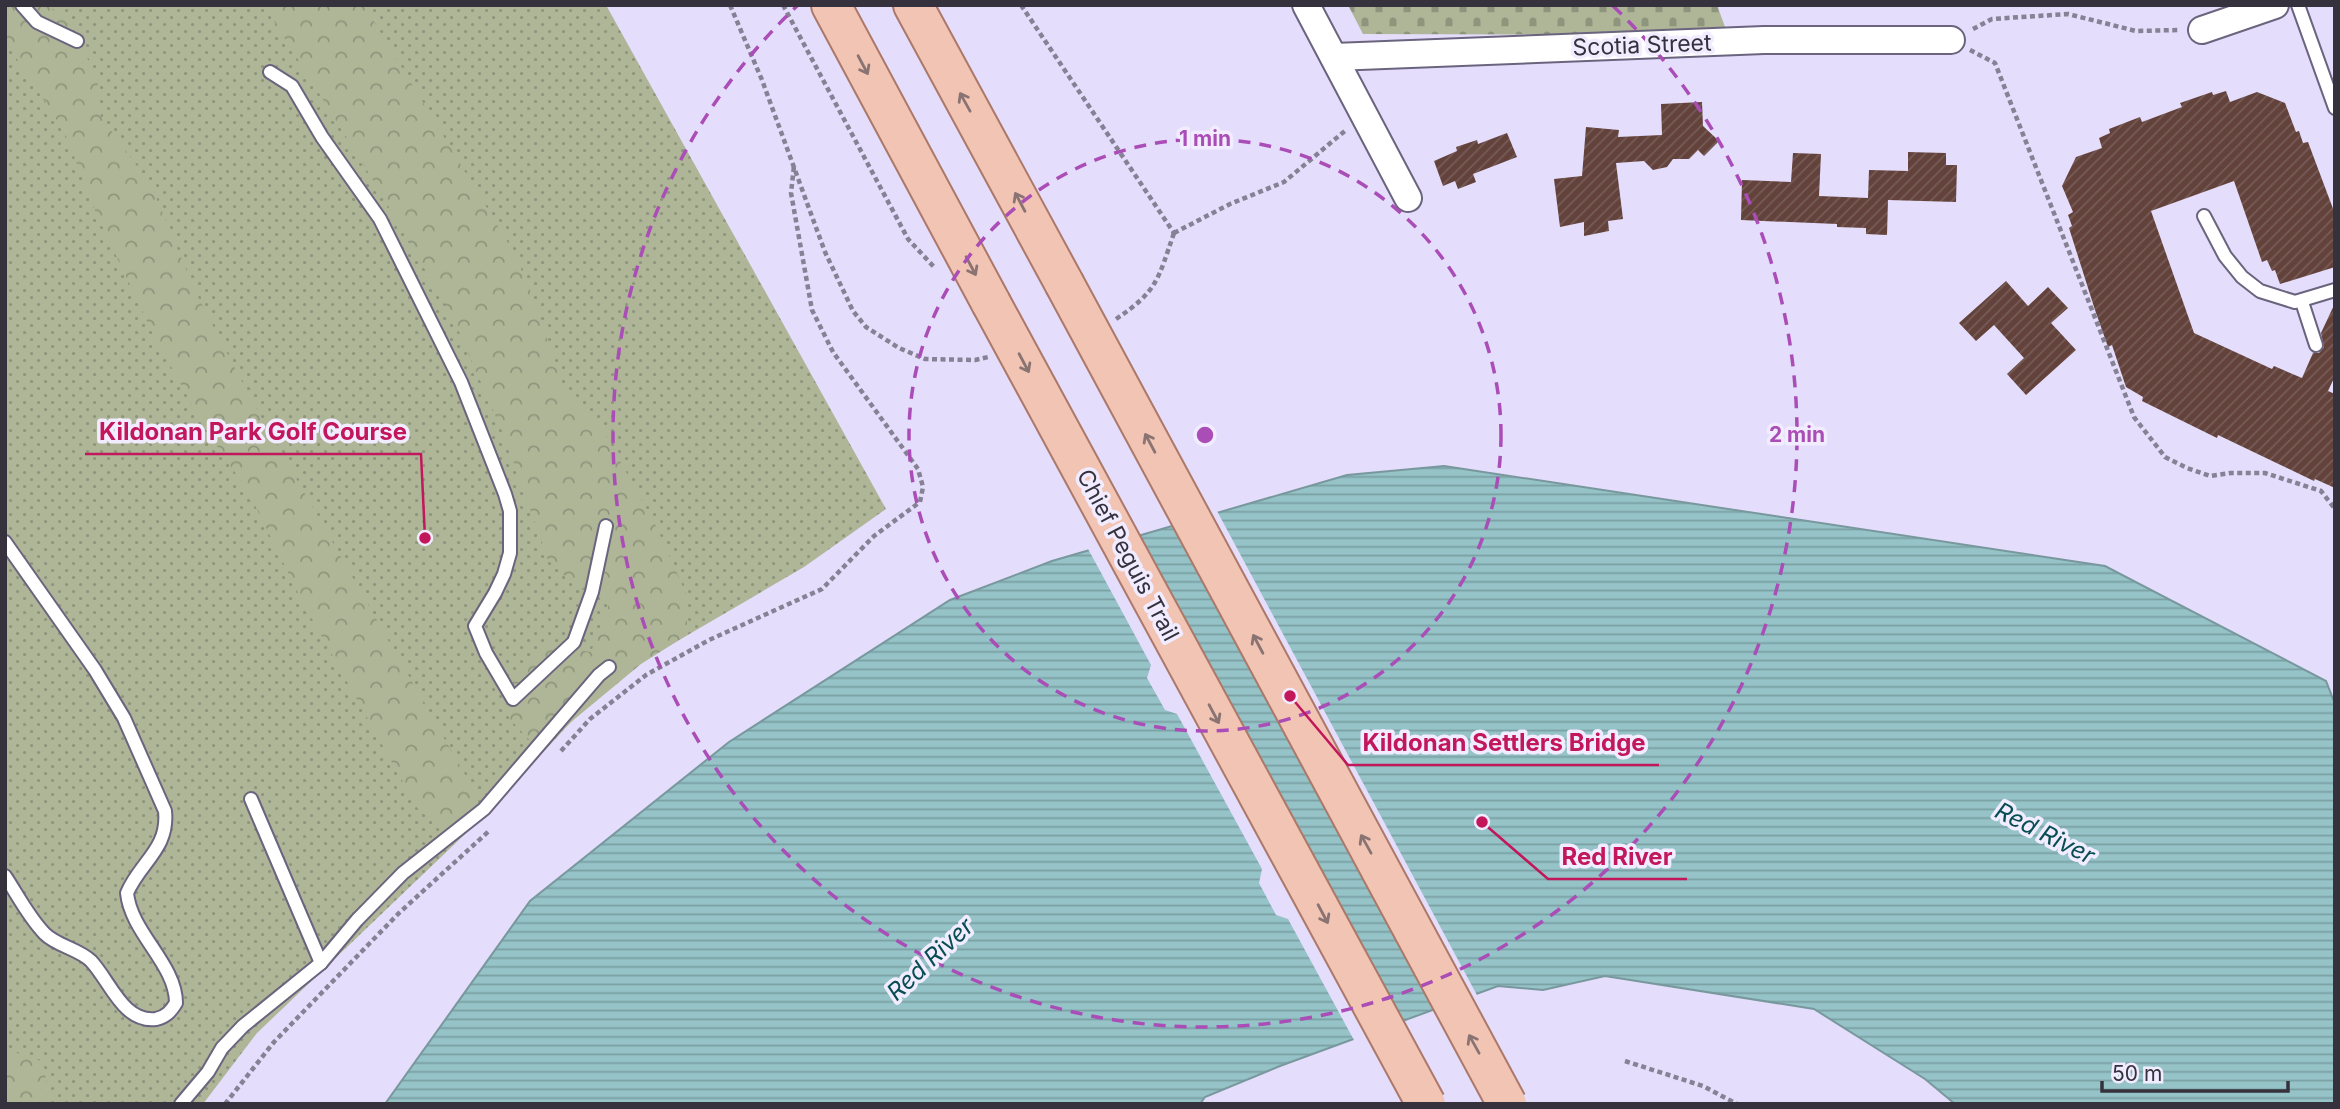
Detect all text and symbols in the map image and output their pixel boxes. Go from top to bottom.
street label: Scotia Street [1572,29,1712,61]
one-way arrow [857,55,871,75]
one-way arrow [958,92,972,112]
text: 1 min [1179,126,1231,151]
one-way arrow [1013,192,1027,212]
one-way arrow [964,255,978,275]
one-way arrow [1018,352,1031,373]
callout: Kildonan Park Golf Course [85,409,421,454]
text: Kildonan Park Golf Course [99,417,407,446]
text: 2 min [1769,422,1825,447]
centre of rings [1193,423,1217,447]
one-way arrow [1143,433,1156,454]
street label: Chief Peguis Trail [1071,464,1185,646]
one-way arrow [1250,634,1264,655]
one-way arrow [1208,703,1221,724]
callout: Kildonan Settlers Bridge [1348,720,1659,765]
text: Kildonan Settlers Bridge [1362,728,1646,757]
water label: Red River [1991,796,2100,871]
one-way arrow [1359,834,1372,855]
callout: Red River [1548,834,1687,879]
text: Red River [1562,842,1673,871]
one-way arrow [1316,903,1330,924]
water label: Red River [881,911,980,1006]
one-way arrow [1467,1034,1481,1055]
scale bar [2102,1050,2288,1094]
text: 50 m [2112,1061,2162,1086]

